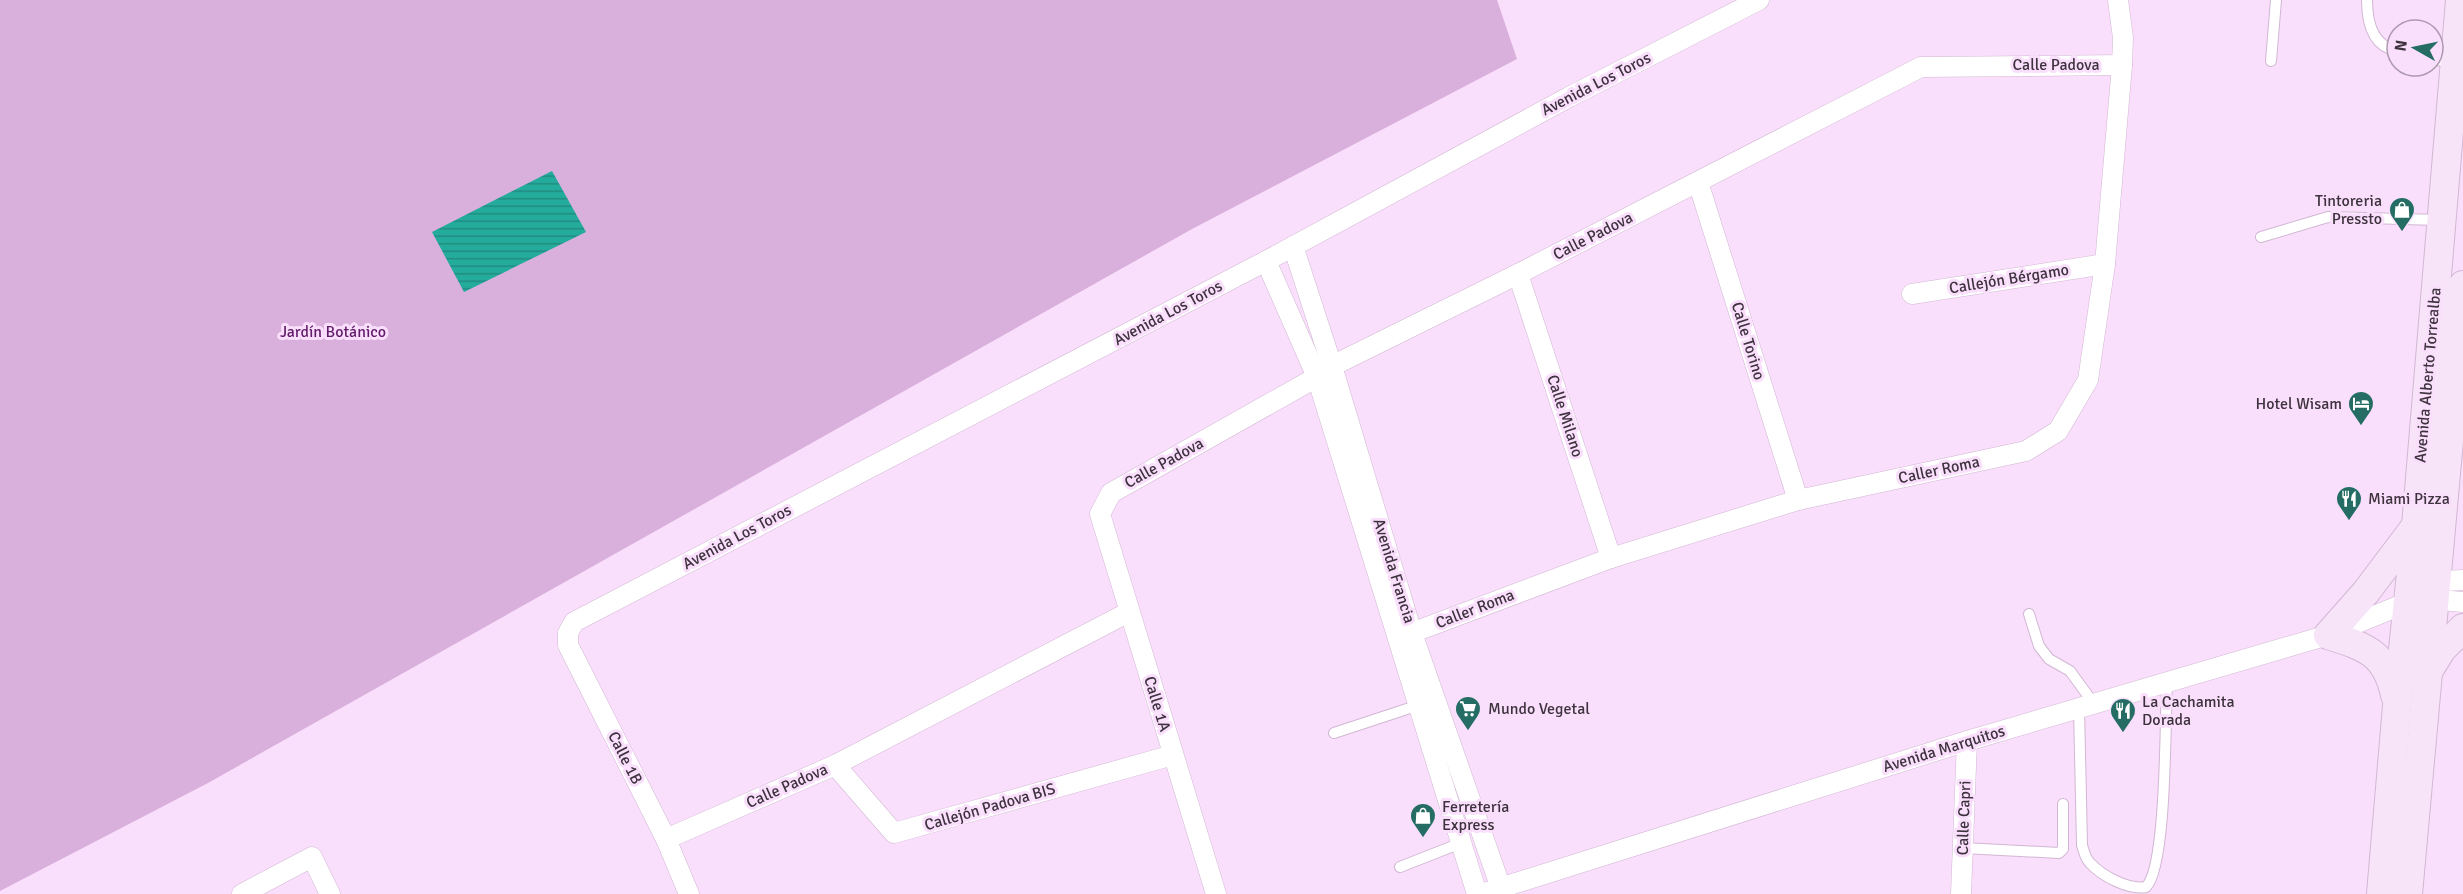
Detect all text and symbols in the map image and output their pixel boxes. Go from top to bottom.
north arrow [2385,18,2445,78]
text: N [2390,39,2412,53]
street label: Avenida Los Toros [1538,48,1654,120]
street label: Calle Padova [2012,55,2100,75]
place label: Tintoreria Pressto [2315,191,2382,229]
shop icon: Tintoreria Pressto [2387,195,2417,233]
street label: Calle Padova [1550,207,1636,265]
street label: Callejón Bérgamo [1948,260,2070,298]
street label: Avenida Los Toros [1110,276,1226,350]
street label: Avenida Alberto Torrealba [2410,287,2446,463]
street label: Calle Torino [1727,300,1769,382]
park label: Jardín Botánico [280,322,386,342]
street label: Calle Milano [1542,372,1588,460]
hotel icon: Hotel Wisam [2346,389,2376,427]
place label: Hotel Wisam [2256,394,2342,414]
street label: Calle Padova [1121,433,1207,493]
street label: Caller Roma [1896,452,1982,488]
restaurant icon: Miami Pizza [2334,484,2364,522]
place label: Miami Pizza [2368,489,2450,509]
street label: Avenida Los Toros [679,500,795,574]
street label: Avenida Francia [1369,516,1419,626]
street label: Caller Roma [1433,585,1517,633]
street label: Calle 1A [1139,674,1175,734]
place label: La Cachamita Dorada [2142,692,2235,730]
supermarket icon: Mundo Vegetal [1453,694,1483,732]
restaurant icon: La Cachamita Dorada [2108,696,2138,734]
place label: Mundo Vegetal [1488,699,1590,719]
street label: Avenida Marquitos [1880,721,2008,777]
street label: Calle 1B [603,728,647,788]
street label: Calle Padova [743,759,831,813]
street label: Callejón Padova BIS [922,779,1058,835]
street label: Calle Capri [1953,780,1975,856]
place label: Ferretería Express [1442,797,1509,835]
shop icon: Ferretería Express [1408,801,1438,839]

